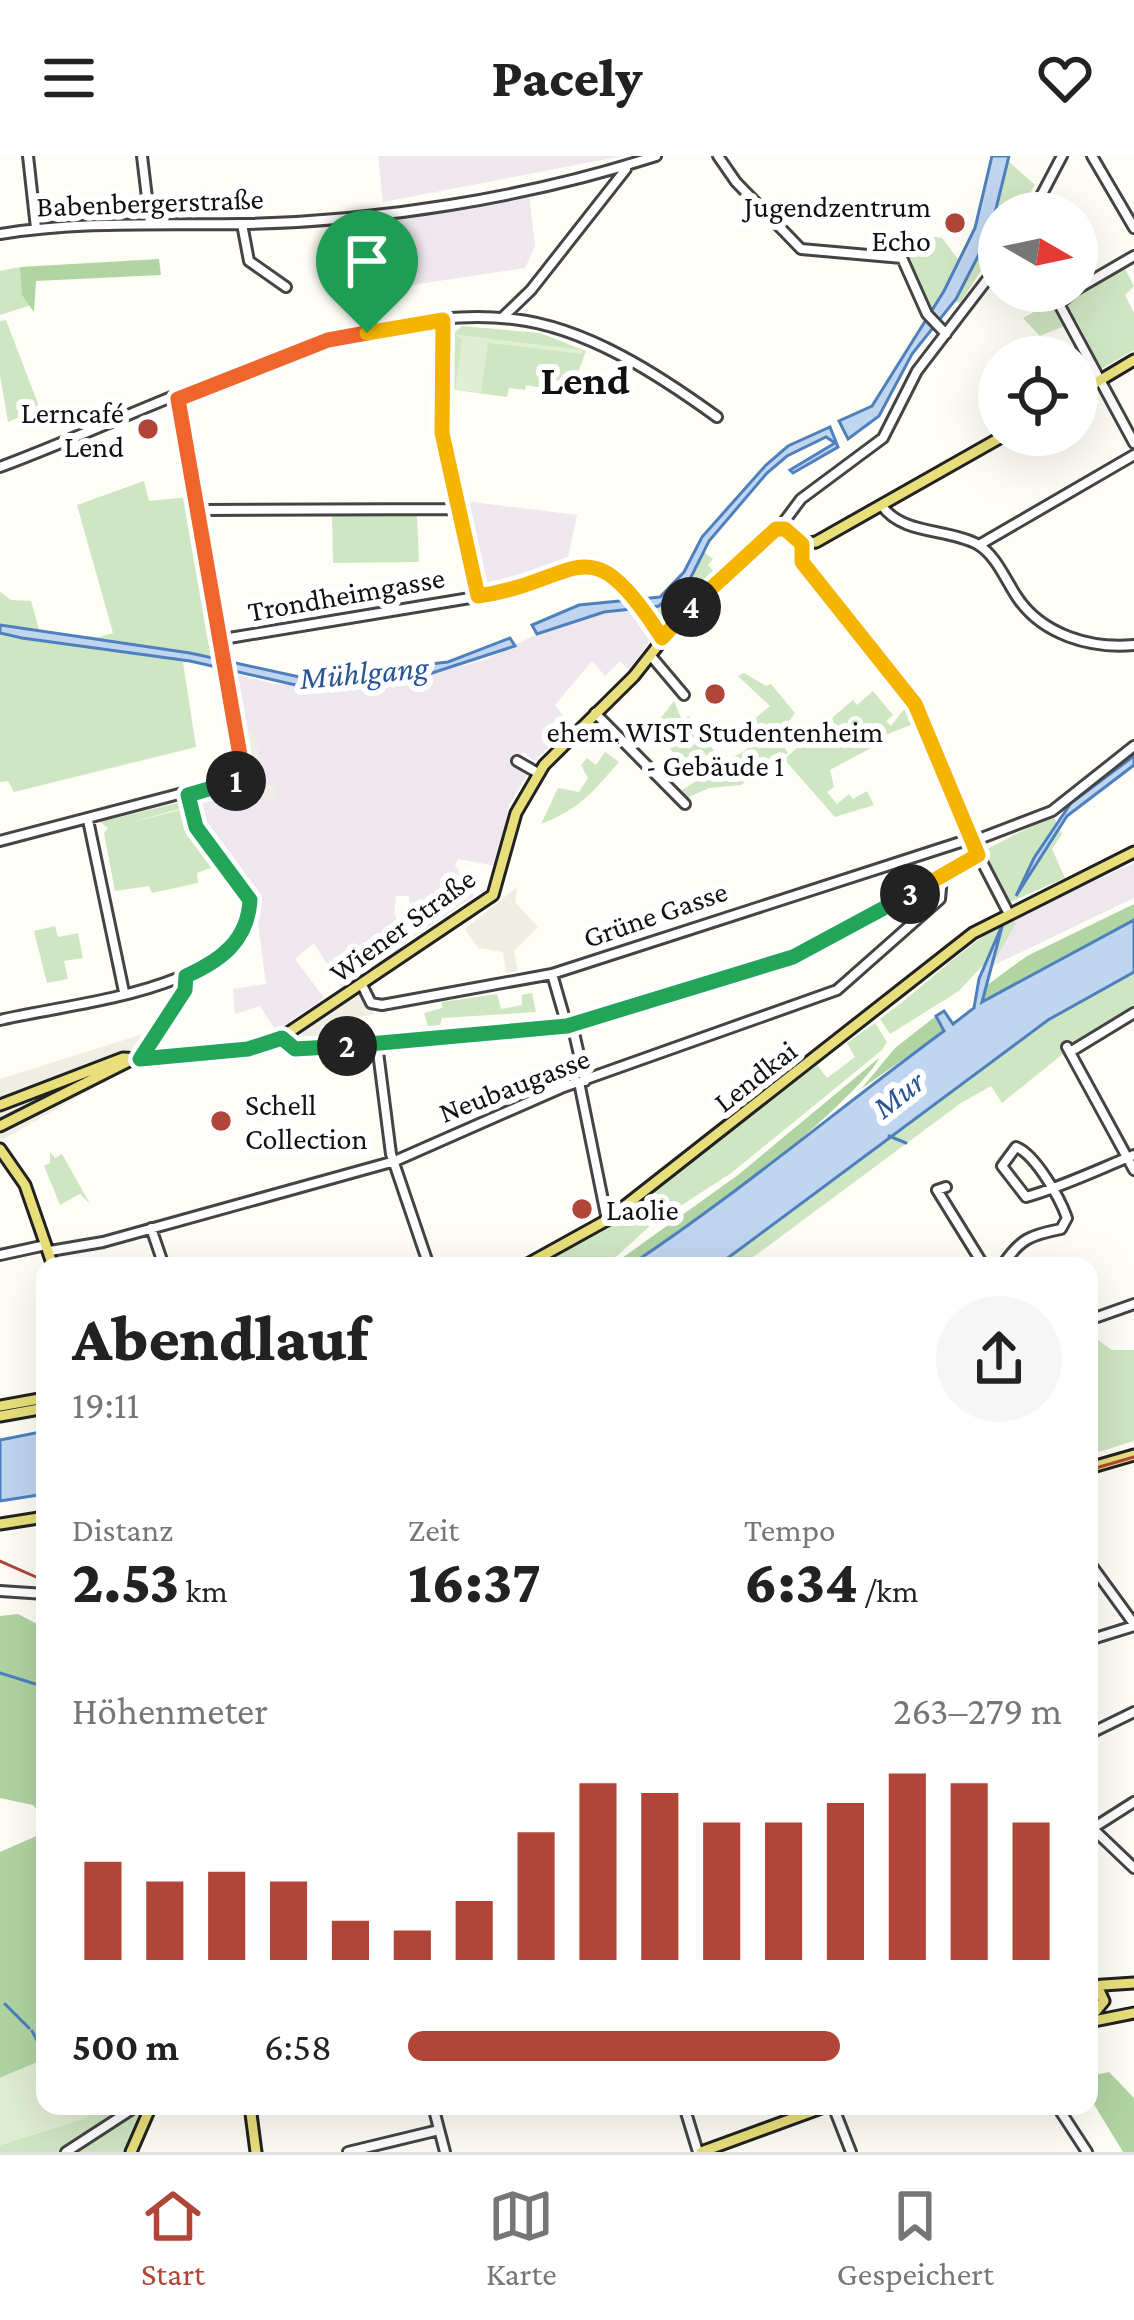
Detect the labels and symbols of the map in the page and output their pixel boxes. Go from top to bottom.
street label: Babenbergerstraße [36,182,264,223]
place label: Jugendzentrum Echo [741,190,931,257]
north arrow [978,192,1098,312]
pin [316,210,418,333]
marker: Jugendzentrum Echo [942,210,968,236]
district label: Lend [540,356,630,403]
place label: Lerncafé Lend [21,396,124,463]
marker: Lerncafé Lend [135,416,161,442]
street label: Trondheimgasse [245,560,447,629]
pin: 4 [661,577,721,637]
water label: Mühlgang [297,648,431,696]
marker: ehem. WIST Studentenheim - Gebäude 1 [702,681,728,707]
place label: ehem. WIST Studentenheim - Gebäude 1 [547,715,883,782]
pin: 1 [206,751,266,811]
street label: Wiener Straße [323,861,481,989]
pin: 3 [880,864,940,924]
street label: Grüne Gasse [579,874,731,954]
pin: 2 [317,1016,377,1076]
street label: Lendkai [707,1033,803,1119]
street label: Neubaugasse [434,1041,594,1130]
water label: Mur [864,1061,932,1126]
place label: Schell Collection [245,1088,368,1155]
marker: Schell Collection [208,1108,234,1134]
place label: Laolie [606,1193,679,1226]
marker: Laolie [569,1196,595,1222]

